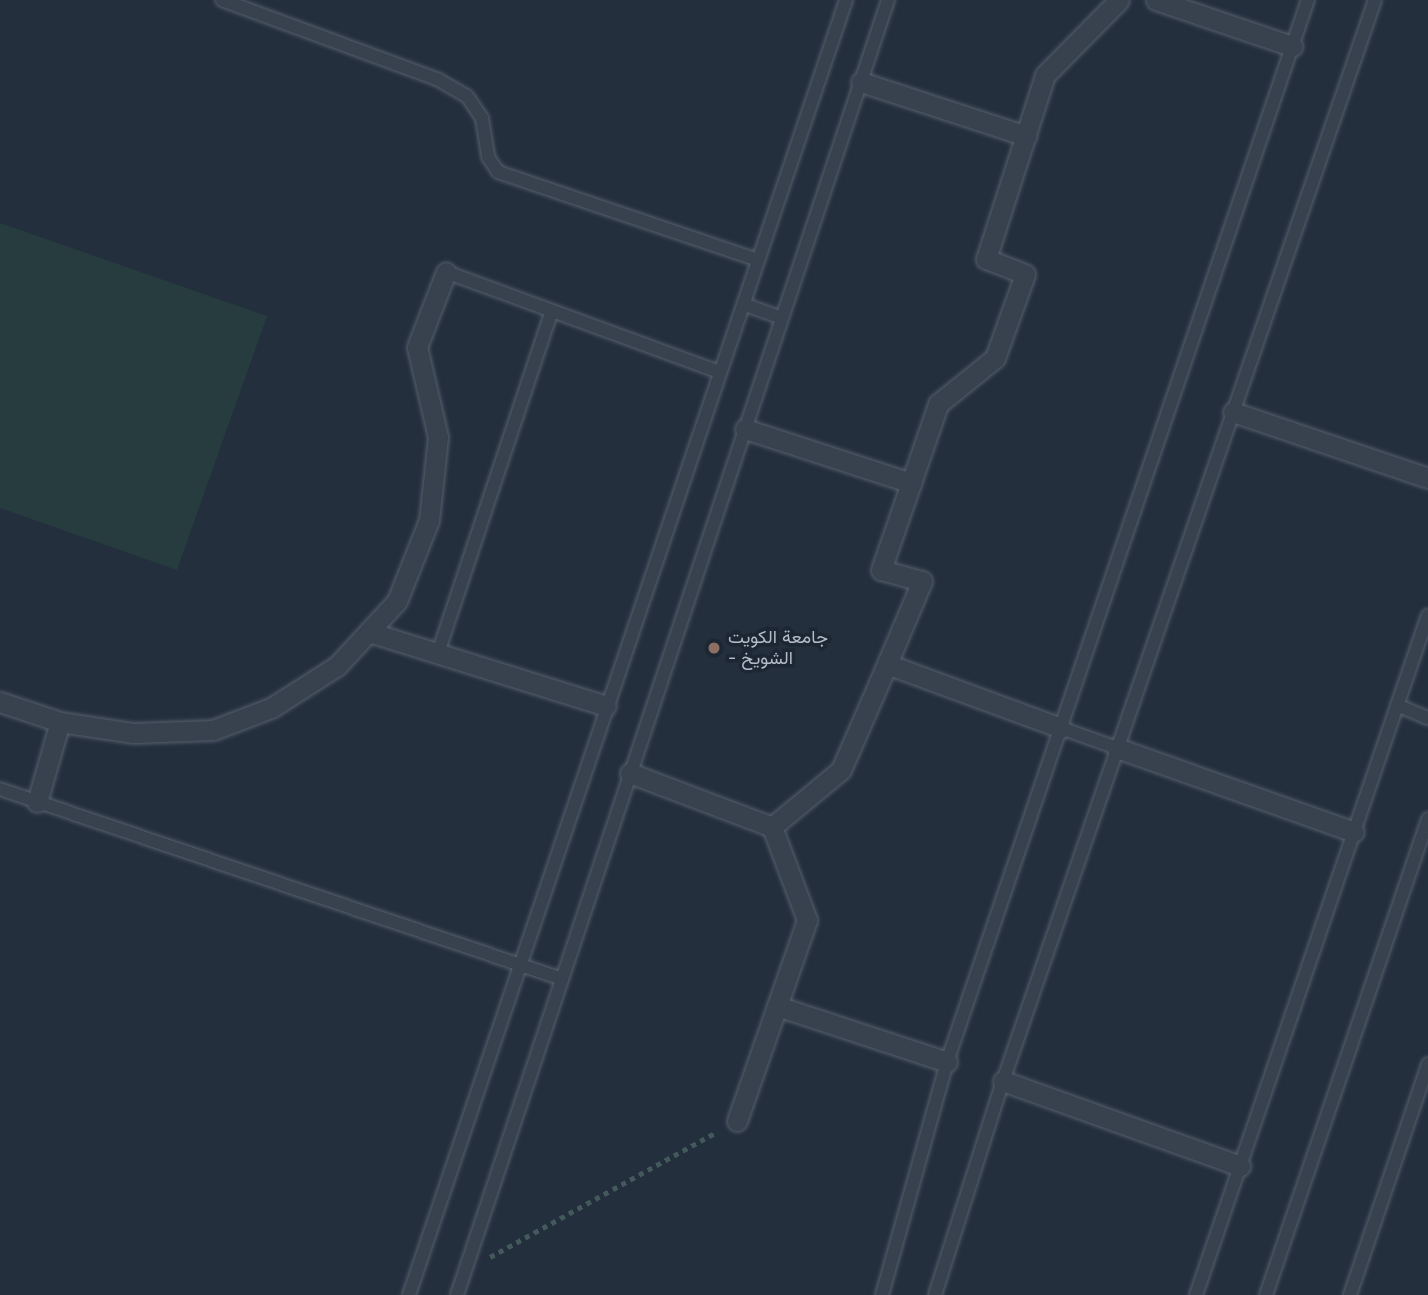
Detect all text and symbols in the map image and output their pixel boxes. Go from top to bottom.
place label: جامعة الكويت - الشويخ [728,627,828,670]
marker: جامعة الكويت - الشويخ [706,640,722,656]

